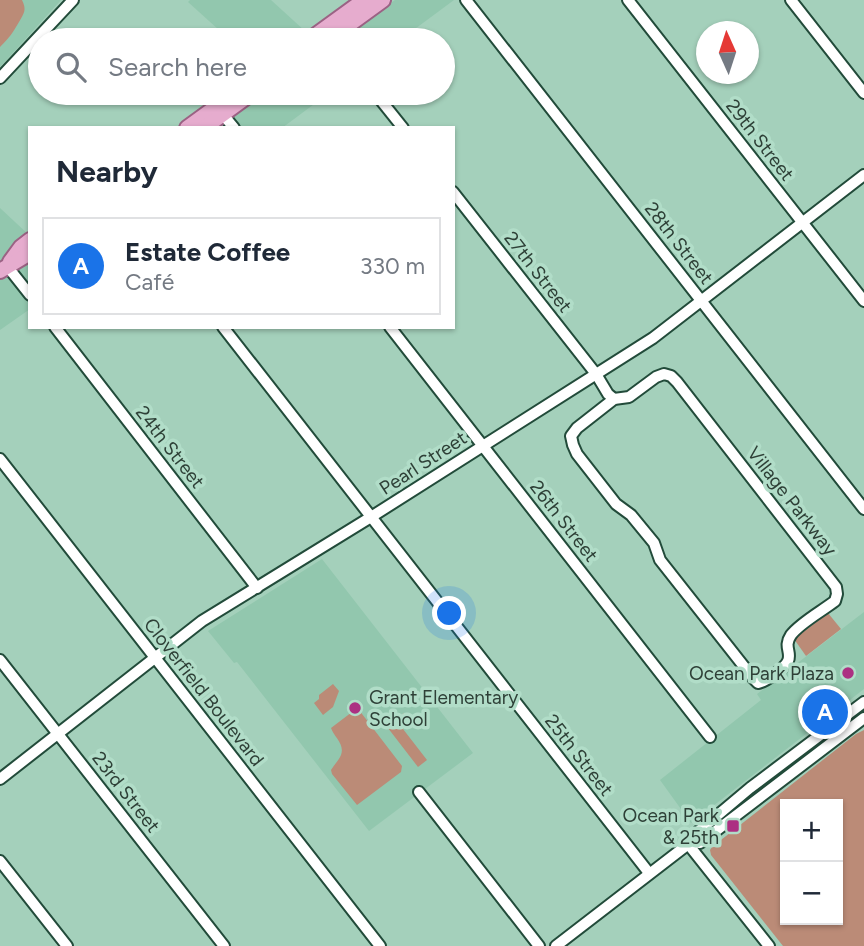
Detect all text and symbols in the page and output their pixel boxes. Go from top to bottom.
north arrow [696,21,759,84]
search box [28,28,455,105]
icon: search [52,48,90,86]
text: Search here [108,51,247,83]
street label: 29th Street [721,95,799,185]
text: Nearby [56,153,158,190]
street label: 28th Street [640,197,718,289]
street label: 27th Street [499,227,577,317]
text: Estate Coffee [125,236,290,268]
text: A [73,252,89,280]
text: 330 m [360,252,425,280]
text: Café [125,268,174,296]
street label: 24th Street [131,401,209,493]
street label: Pearl Street [375,426,471,500]
street label: Village Parkway [742,442,842,560]
street label: 26th Street [525,476,603,566]
your location [432,596,466,630]
street label: Cloverfield Boulevard [139,613,269,771]
place label: Ocean Park Plaza [689,662,834,685]
marker: Ocean Park Plaza [840,665,856,681]
place label: Grant Elementary School [369,686,518,731]
pin: A [802,686,848,738]
marker: Grant Elementary School [347,700,363,716]
street label: 25th Street [540,710,618,800]
street label: 23rd Street [87,747,165,837]
map controls [780,799,843,925]
button: + [780,799,843,862]
place label: Ocean Park & 25th [622,804,720,849]
marker: Ocean Park & 25th [725,818,741,834]
button: − [780,862,843,925]

